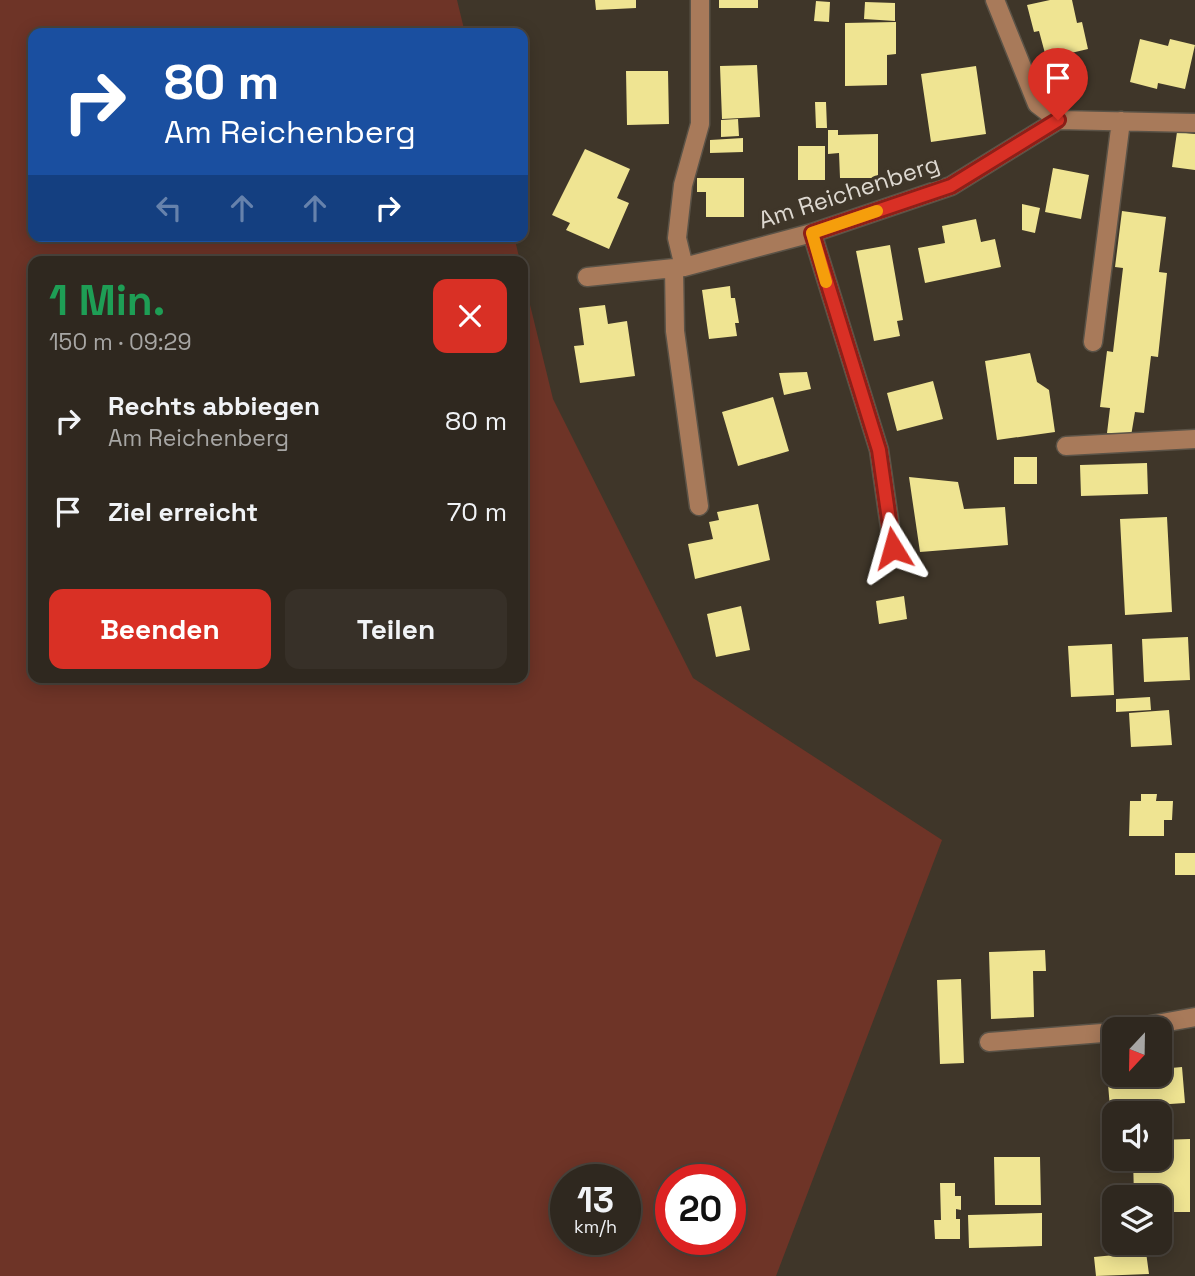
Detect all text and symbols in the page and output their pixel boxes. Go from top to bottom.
pin [1028,48,1088,120]
text: 80 m [164,51,279,113]
icon: right [49,56,140,147]
icon: arrive [1039,59,1077,97]
text: Am Reichenberg [164,112,416,152]
street label: Am Reichenberg [754,148,943,235]
icon: left [150,189,188,227]
icon: ahead [223,189,261,227]
icon: ahead [296,189,334,227]
icon: right [369,189,407,227]
text: 1 Min. [49,274,165,327]
button: close [433,279,507,353]
text: 150 m · 09:29 [49,327,191,357]
text: Rechts abbiegen [108,389,320,423]
icon: right [49,402,87,440]
text: 80 m [445,404,507,438]
text: Am Reichenberg [108,423,289,453]
icon: arrive [49,493,87,531]
text: Ziel erreicht [108,495,258,529]
text: 70 m [447,495,507,529]
position arrow [856,511,930,585]
button: Beenden [49,589,271,669]
button: Teilen [285,589,507,669]
north arrow [1102,1017,1172,1087]
map controls [1102,1017,1172,1255]
button: sound [1102,1101,1172,1171]
speed limit sign: 20 [655,1164,746,1255]
text: 13 [577,1178,614,1222]
button: layers [1102,1185,1172,1255]
text: km/h [574,1215,617,1238]

